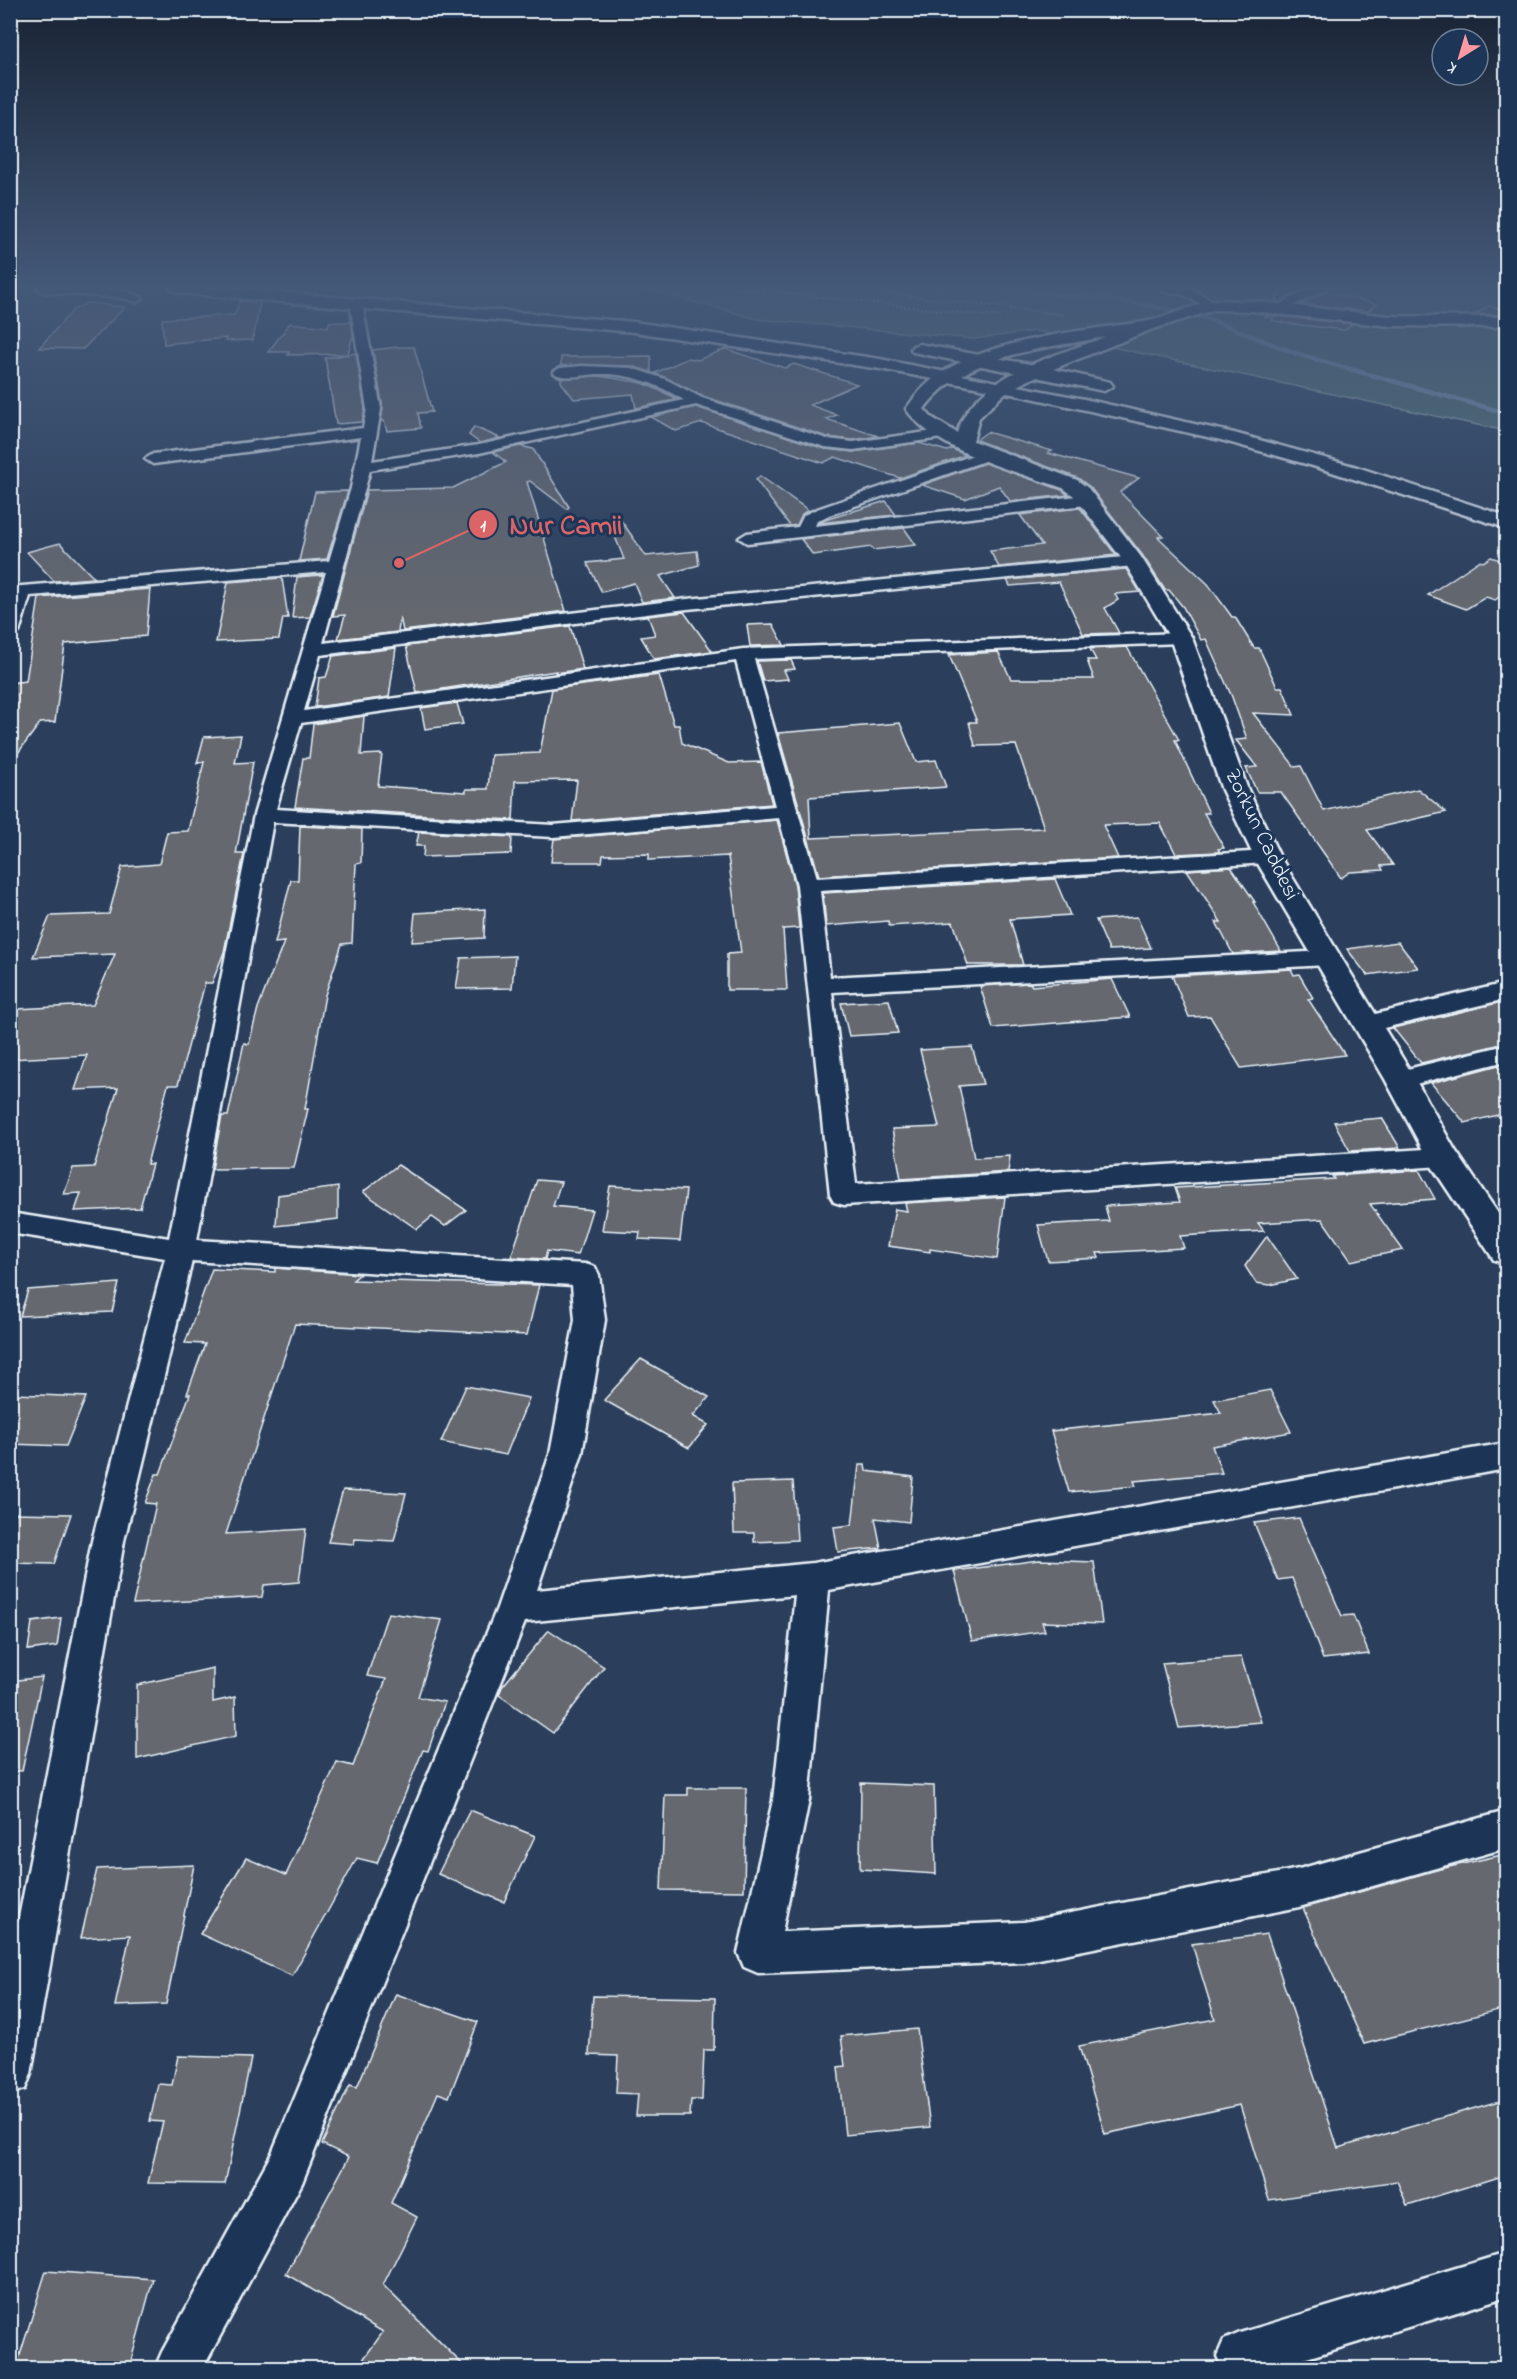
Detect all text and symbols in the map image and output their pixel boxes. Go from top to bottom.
north arrow [1430,27,1490,87]
text: K [1441,55,1462,79]
callout: Nur Camii [468,501,635,547]
text: Nur Camii [510,507,622,548]
text: 1 [480,514,486,540]
street label: Zorkun Caddesi [1215,764,1307,906]

